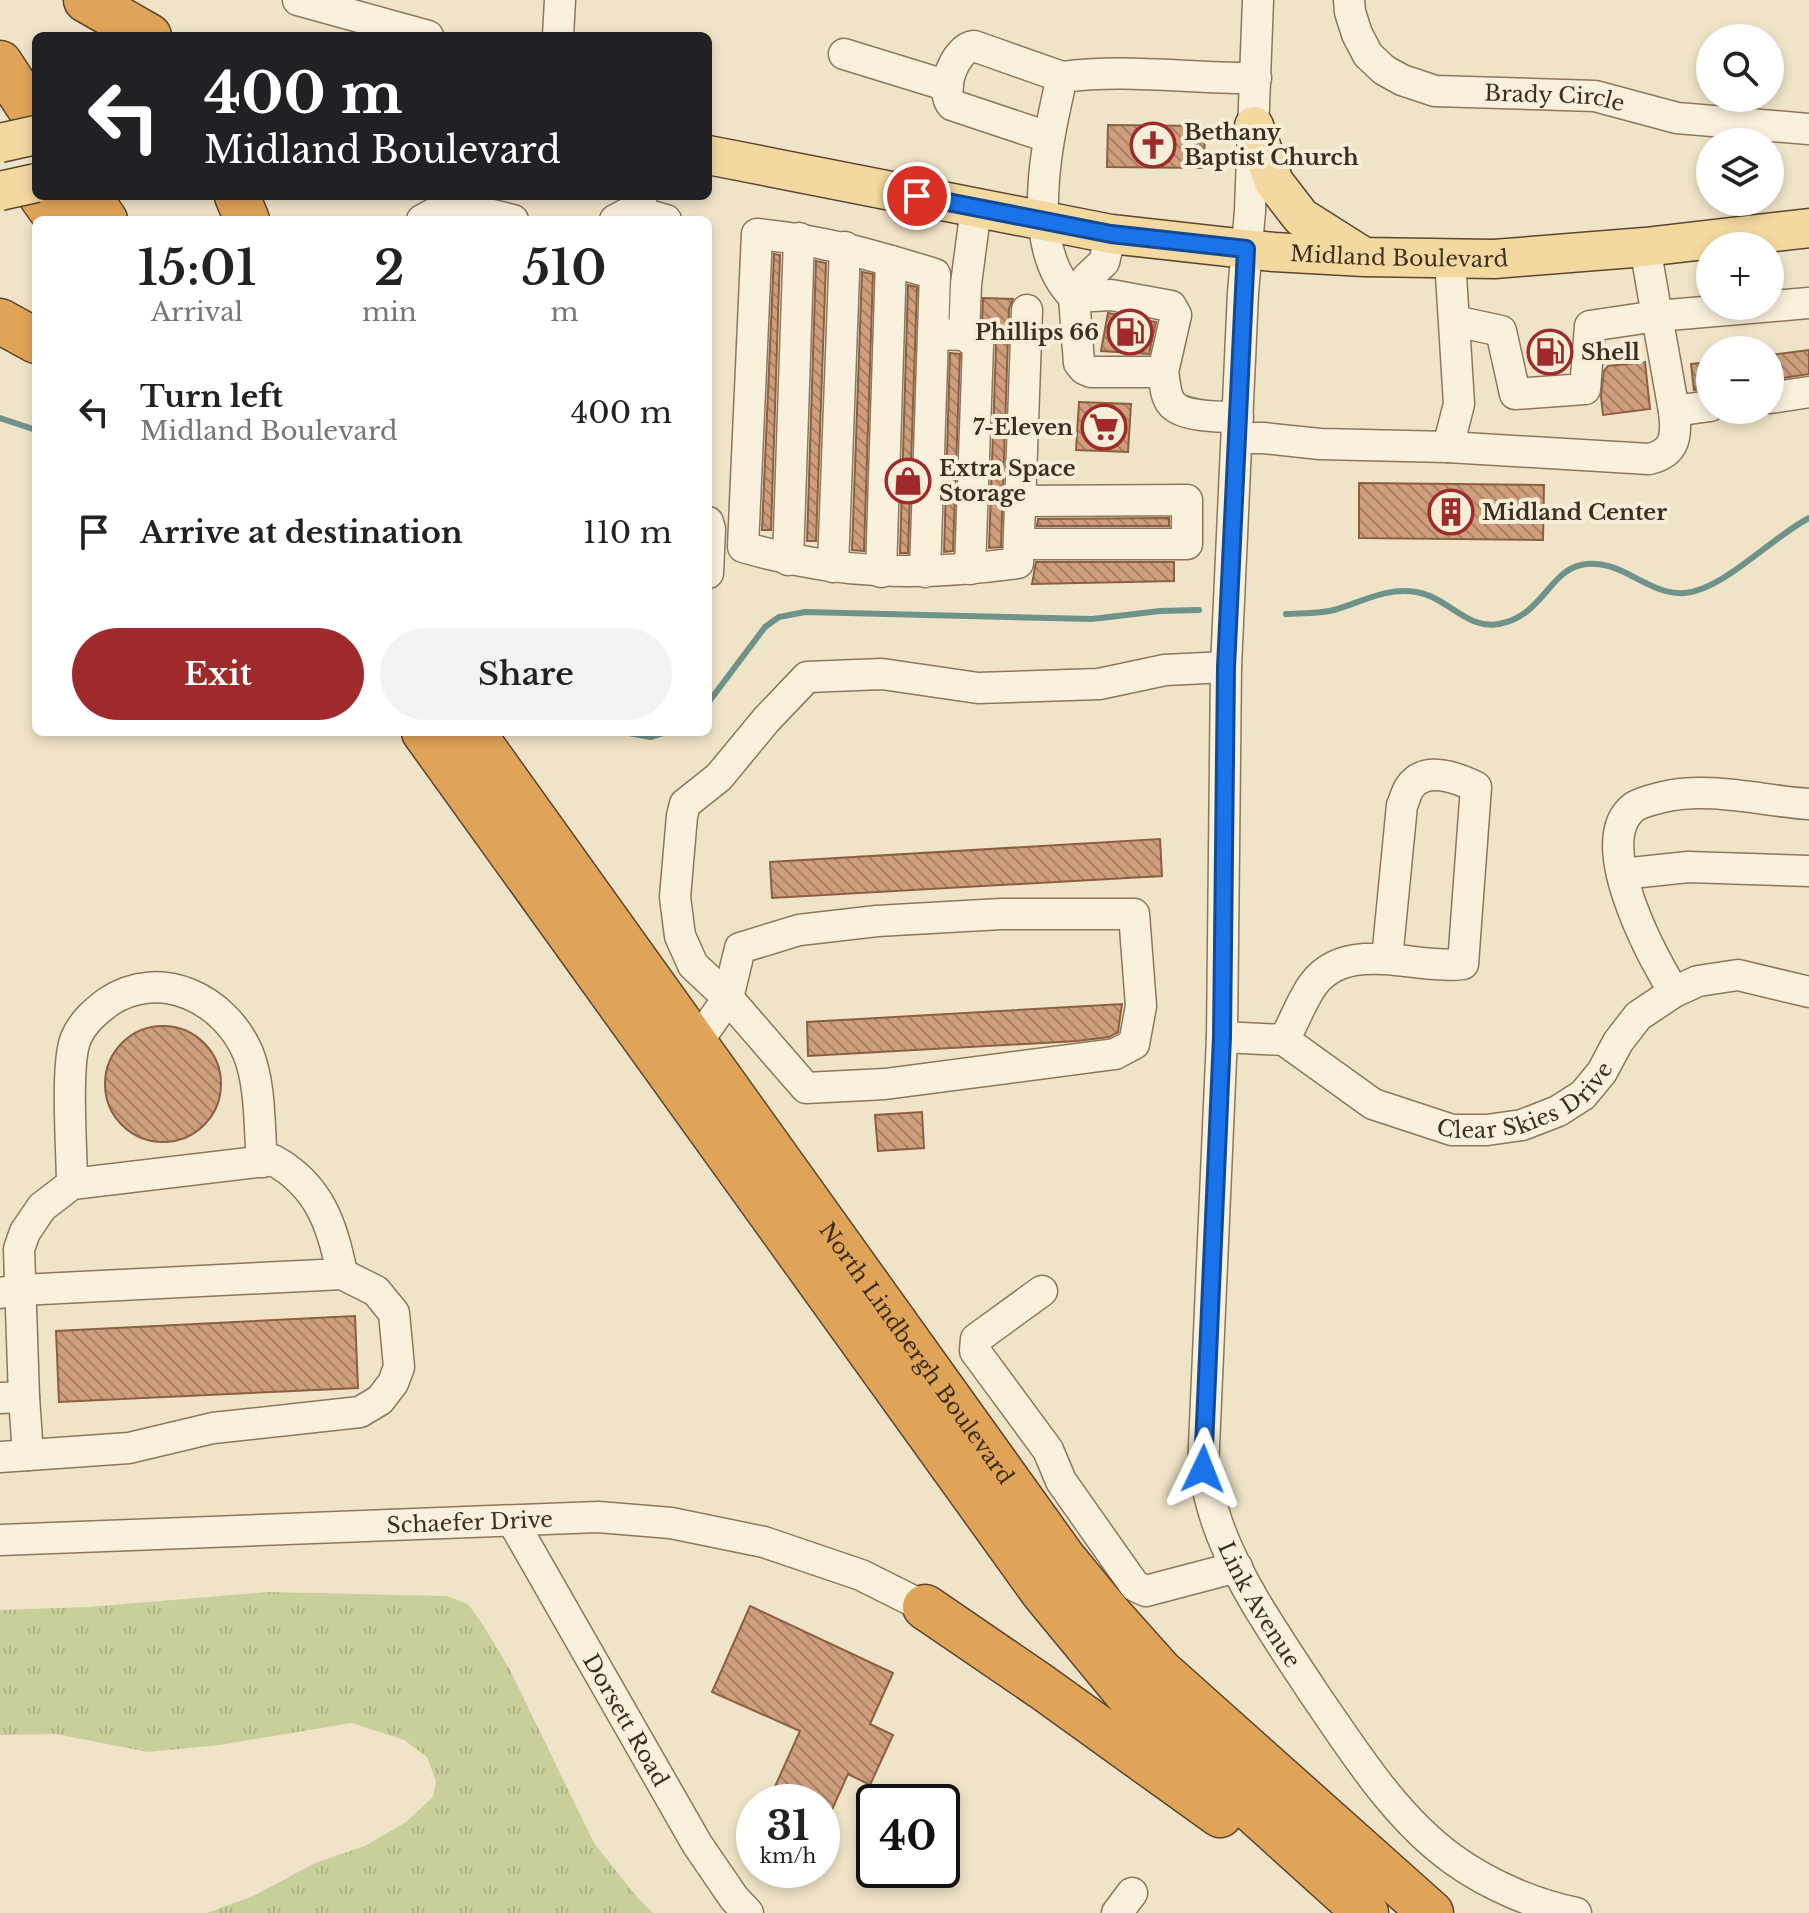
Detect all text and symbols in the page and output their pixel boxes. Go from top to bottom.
map controls [1696,24,1784,424]
button: search [1696,24,1784,112]
text: 400 m [204,59,403,128]
icon: left [72,64,176,168]
street label: Brady Circle [1484,79,1628,117]
place label: Bethany Baptist Church [1184,119,1359,171]
church icon: Bethany Baptist Church [1129,121,1177,169]
text: Midland Boulevard [204,128,561,173]
button: layers [1696,128,1784,216]
pin [883,162,951,230]
icon: arrive [895,174,939,218]
button: + [1696,232,1784,320]
text: 15:01 [137,238,257,298]
text: 2 [374,238,405,298]
text: 510 [522,238,607,298]
street label: Midland Boulevard [1290,239,1509,273]
text: Arrival [151,296,243,328]
text: min [362,296,417,328]
text: m [550,296,578,328]
fuel station icon: Phillips 66 [1106,308,1154,356]
place label: Phillips 66 [975,319,1099,346]
fuel station icon: Shell [1526,328,1574,376]
button: − [1696,336,1784,424]
place label: Shell [1581,339,1640,366]
text: Turn left [140,378,283,415]
icon: left [72,390,116,434]
text: 400 m [571,394,672,431]
supermarket icon: 7-Eleven [1080,403,1128,451]
place label: 7-Eleven [973,414,1073,441]
text: Midland Boulevard [140,415,398,447]
place label: Extra Space Storage [939,455,1076,507]
shop icon: Extra Space Storage [884,457,932,505]
building icon: Midland Center [1427,488,1475,536]
place label: Midland Center [1482,499,1667,526]
icon: arrive [72,510,116,554]
text: Arrive at destination [140,514,463,551]
text: 110 m [583,514,672,551]
button: Exit [72,628,364,720]
button: Share [380,628,672,720]
street label: Clear Skies Drive [1433,1058,1618,1144]
street label: North Lindbergh Boulevard [814,1217,1020,1490]
position arrow [1161,1427,1245,1511]
street label: Schaefer Drive [386,1505,553,1539]
street label: Link Avenue [1213,1537,1307,1673]
street label: Dorsett Road [578,1649,675,1791]
speed limit sign: 40 [856,1784,960,1888]
text: 31 [767,1801,809,1851]
text: km/h [760,1844,816,1868]

